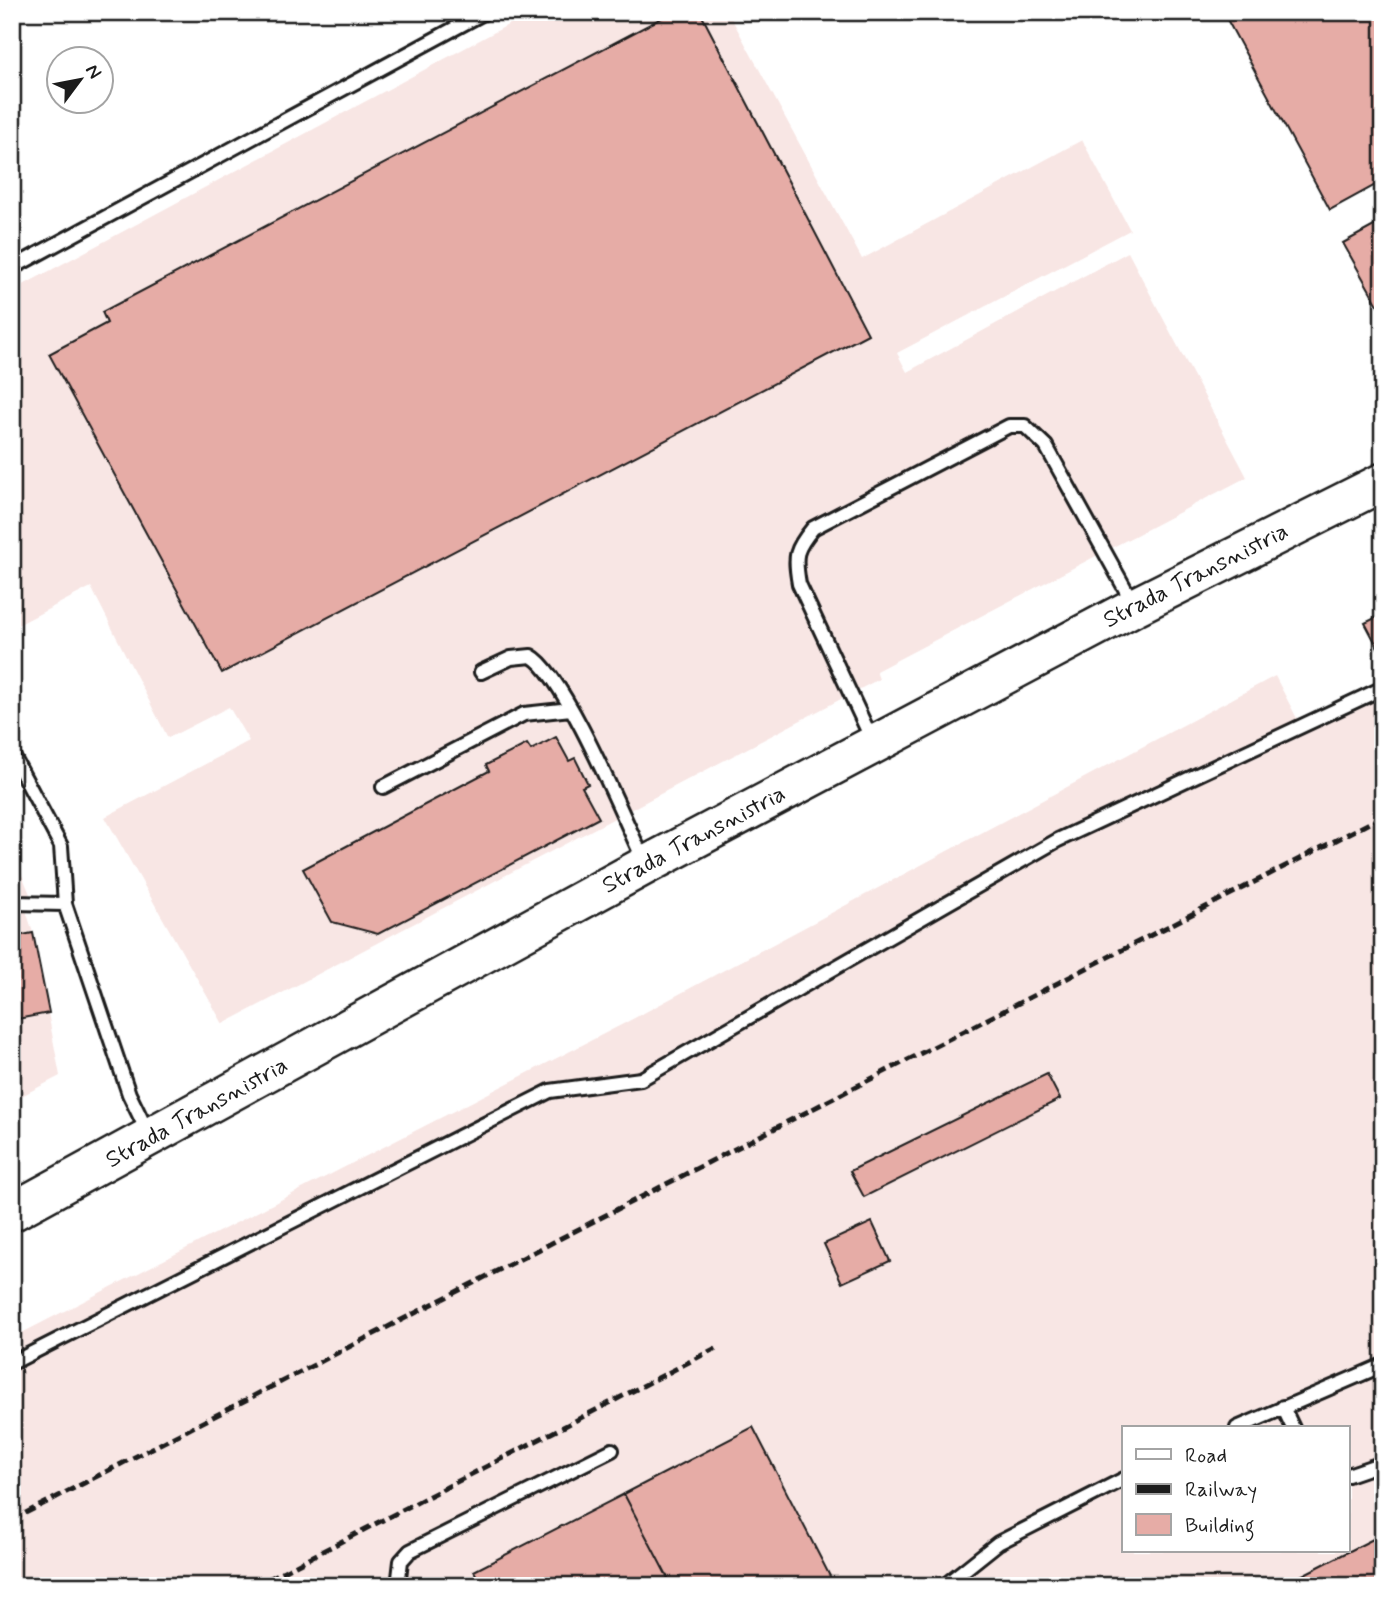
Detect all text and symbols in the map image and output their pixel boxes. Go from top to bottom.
north arrow [46,46,116,116]
text: N [79,60,107,84]
street label: Strada Transnistria [1098,516,1294,636]
street label: Strada Transnistria [597,779,791,901]
street label: Strada Transnistria [100,1050,294,1176]
legend [1122,1426,1350,1552]
text: Road [1185,1442,1227,1470]
text: Railway [1185,1476,1257,1504]
text: Building [1185,1512,1255,1542]

